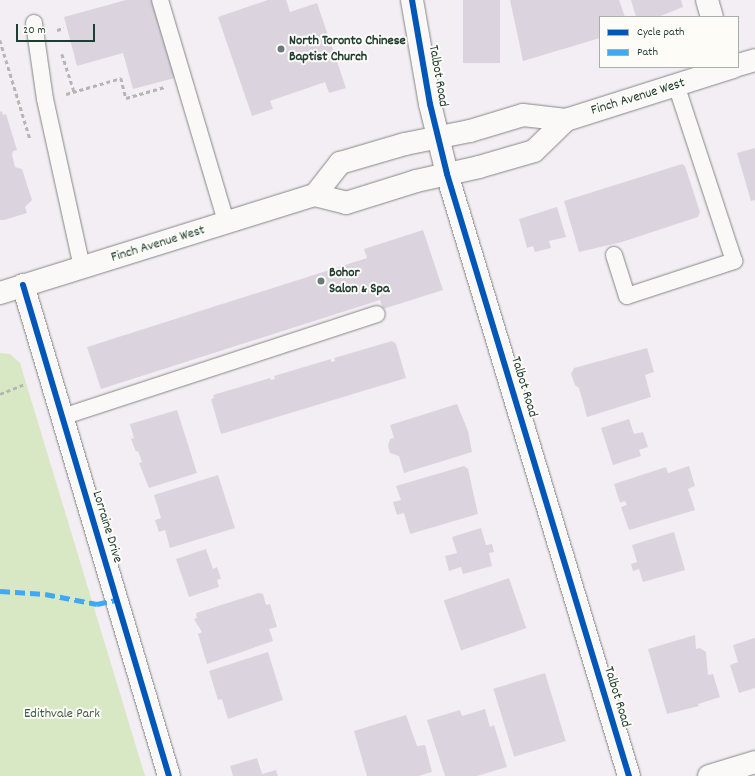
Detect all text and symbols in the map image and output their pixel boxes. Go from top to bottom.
scale bar [18,16,97,42]
legend [599,16,739,68]
text: 20 m [23,22,46,39]
text: Cycle path [637,24,685,41]
place label: North Toronto Chinese Baptist Church [289,33,406,66]
marker: North Toronto Chinese Baptist Church [276,44,286,54]
street label: Talbot Road [424,44,452,108]
text: Path [637,44,658,61]
street label: Finch Avenue West [589,75,687,119]
street label: Finch Avenue West [109,222,207,266]
place label: Bohor Salon & Spa [329,265,390,298]
marker: Bohor Salon & Spa [316,276,326,286]
street label: Talbot Road [507,355,541,419]
street label: Lorraine Drive [88,489,126,565]
street label: Talbot Road [600,665,634,729]
park label: Edithvale Park [24,706,100,722]

